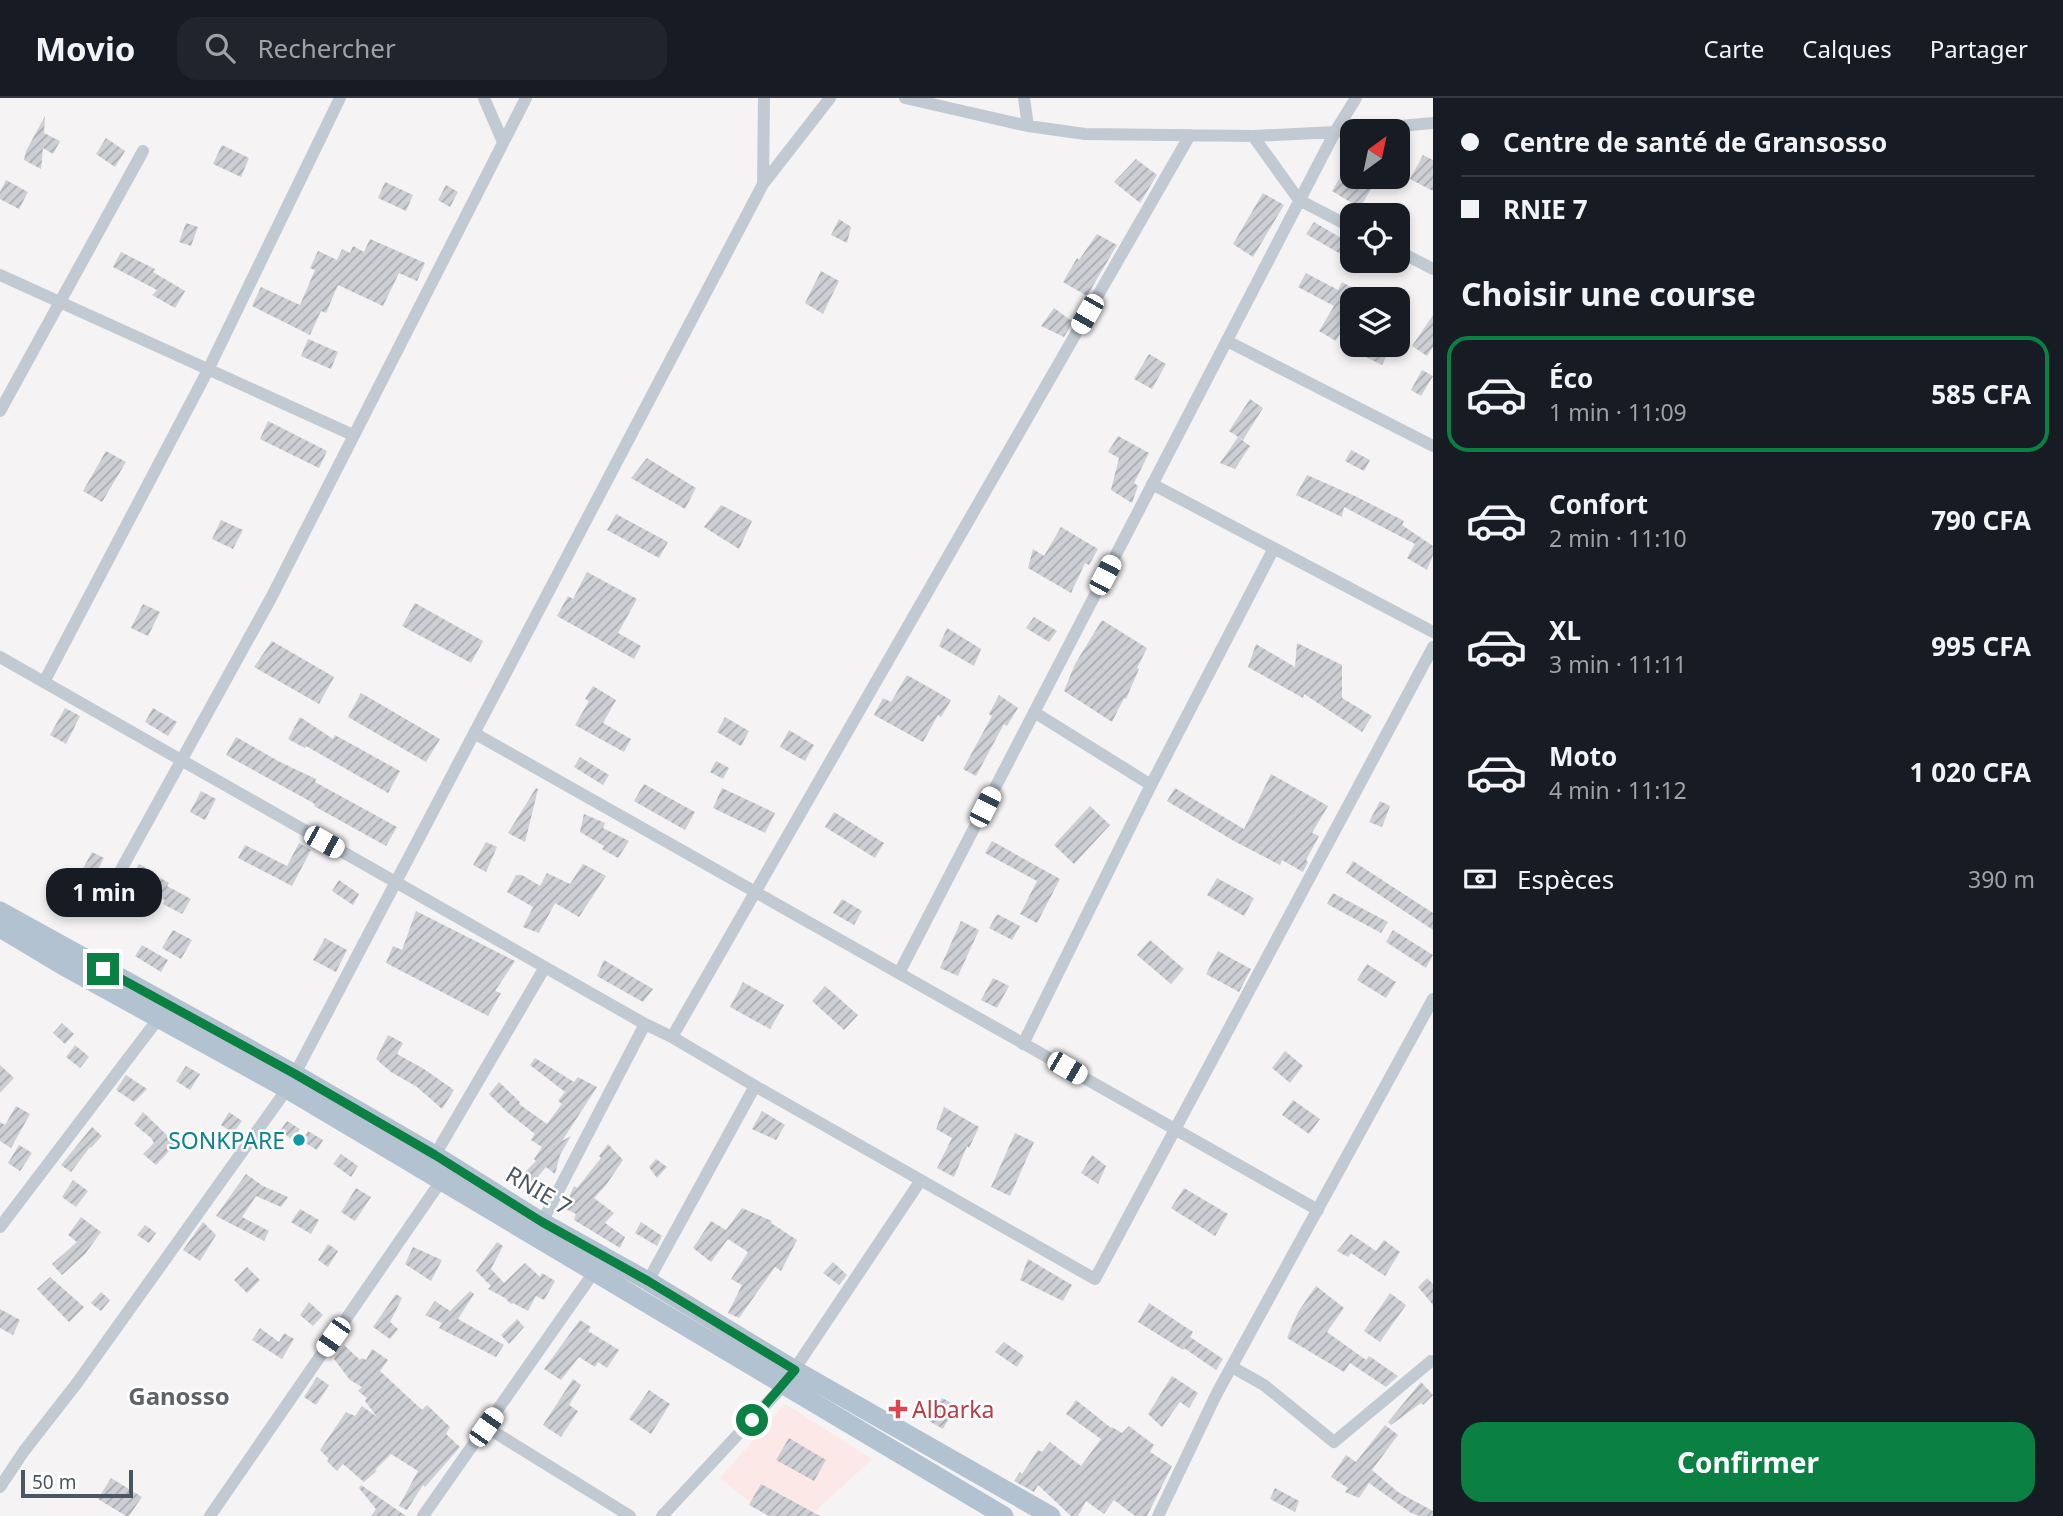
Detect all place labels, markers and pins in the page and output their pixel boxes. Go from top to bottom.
place label: SONKPARE [168,1124,285,1156]
marker: SONKPARE [291,1132,307,1148]
place label: Albarka [912,1393,994,1425]
marker: Albarka [890,1401,906,1417]

